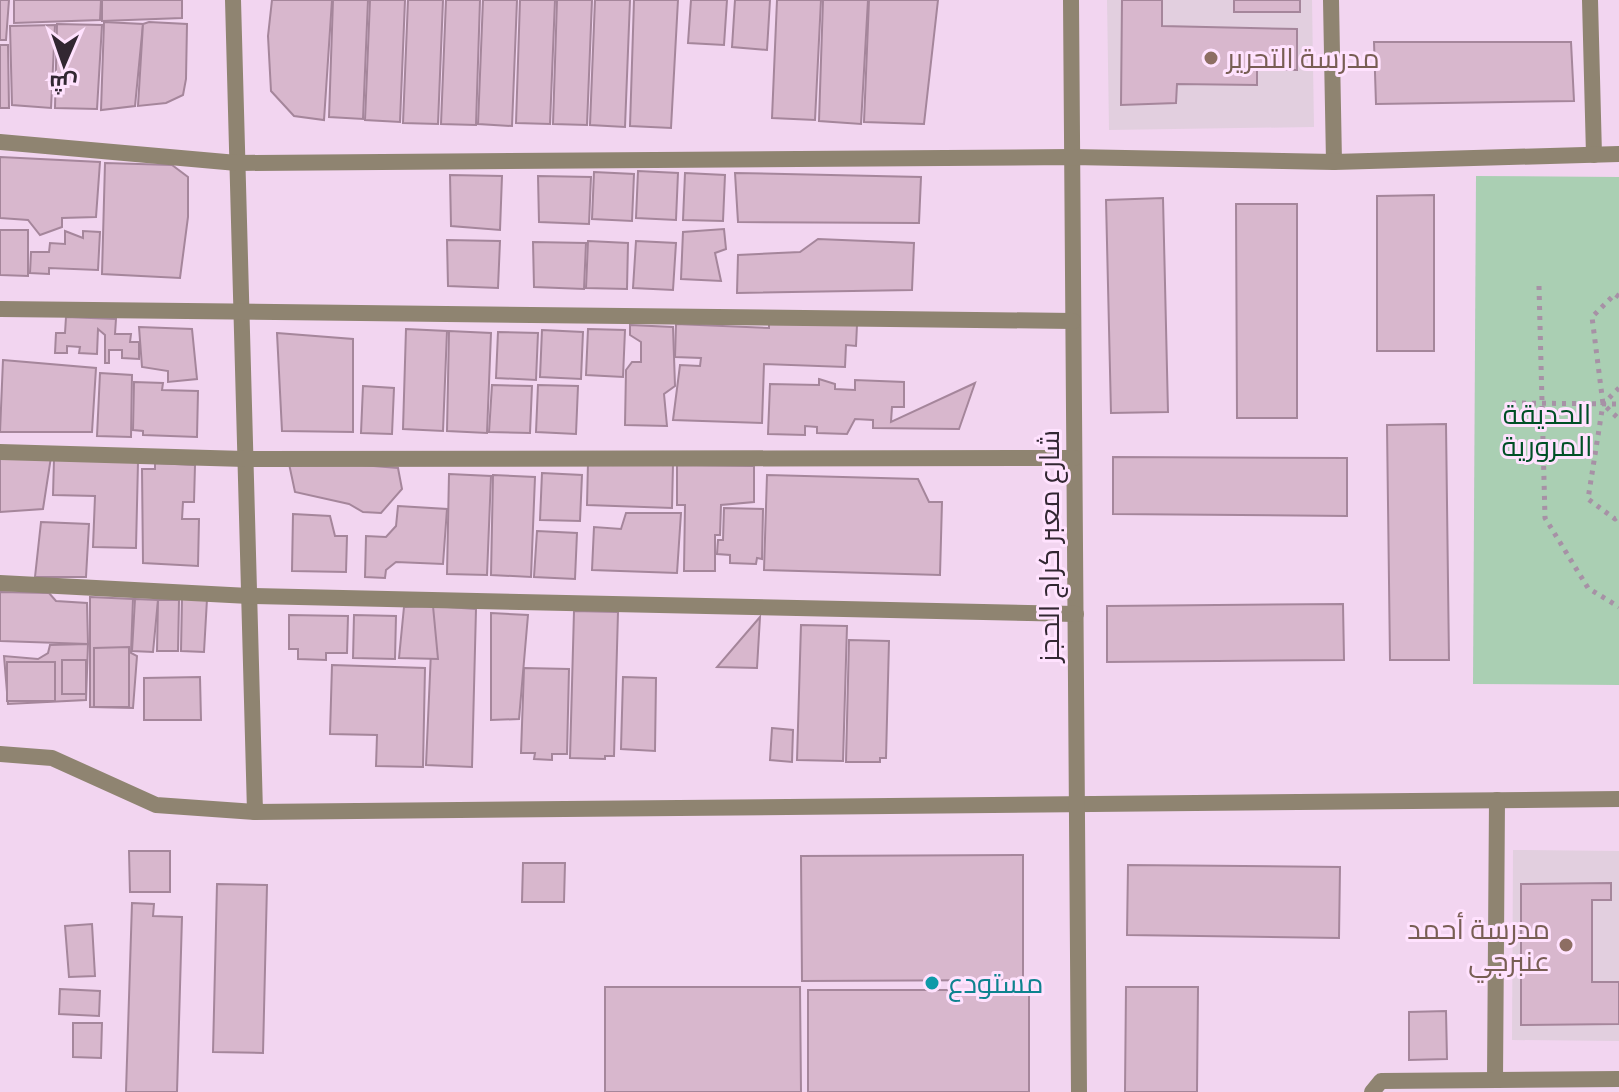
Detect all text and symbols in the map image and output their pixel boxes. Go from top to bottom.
north arrow [24,24,104,104]
place label: مدرسة التحرير [1225,40,1380,74]
marker: مدرسة التحرير [1202,49,1220,67]
text: ش [49,70,78,98]
park label: الحديقة المرورية [1501,396,1593,462]
street label: شارع معبر كراج الحجز [1031,430,1068,664]
place label: مدرسة أحمد عنبرجي [1407,911,1550,983]
marker: مدرسة أحمد عنبرجي [1557,936,1575,954]
place label: مستودع [948,965,1043,1002]
marker: مستودع [923,974,941,992]

